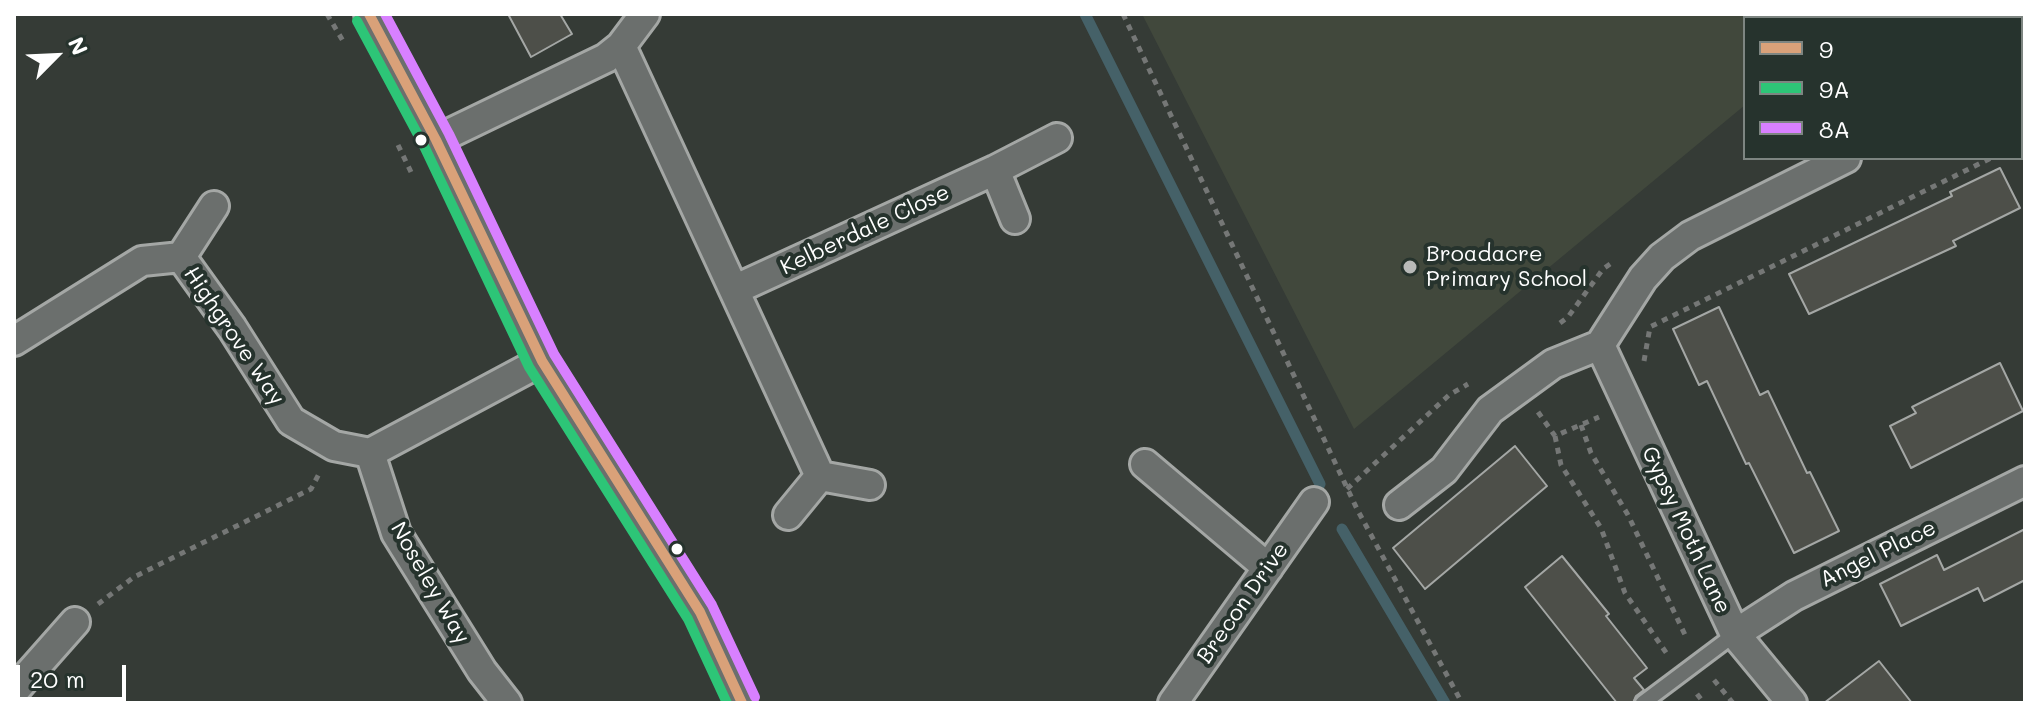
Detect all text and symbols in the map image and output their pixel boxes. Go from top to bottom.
north arrow [16,16,96,96]
legend [1743,16,2023,160]
text: N [62,33,95,60]
text: 9 [1819,33,1833,64]
text: 9A [1819,73,1850,104]
text: 8A [1819,113,1850,144]
unlabelled marker [413,132,429,148]
street label: Kelberdale Close [776,179,954,281]
place label: Broadacre Primary School [1426,241,1587,292]
marker: Broadacre Primary School [1401,258,1419,276]
street label: Highgrove Way [178,262,290,410]
street label: Gypsy Moth Lane [1636,442,1736,618]
street label: Angel Place [1816,515,1940,593]
street label: Noseley Way [385,518,475,648]
street label: Brecon Drive [1192,537,1294,669]
unlabelled marker [669,541,685,557]
scale bar [20,649,130,699]
text: 20 m [30,663,85,694]

